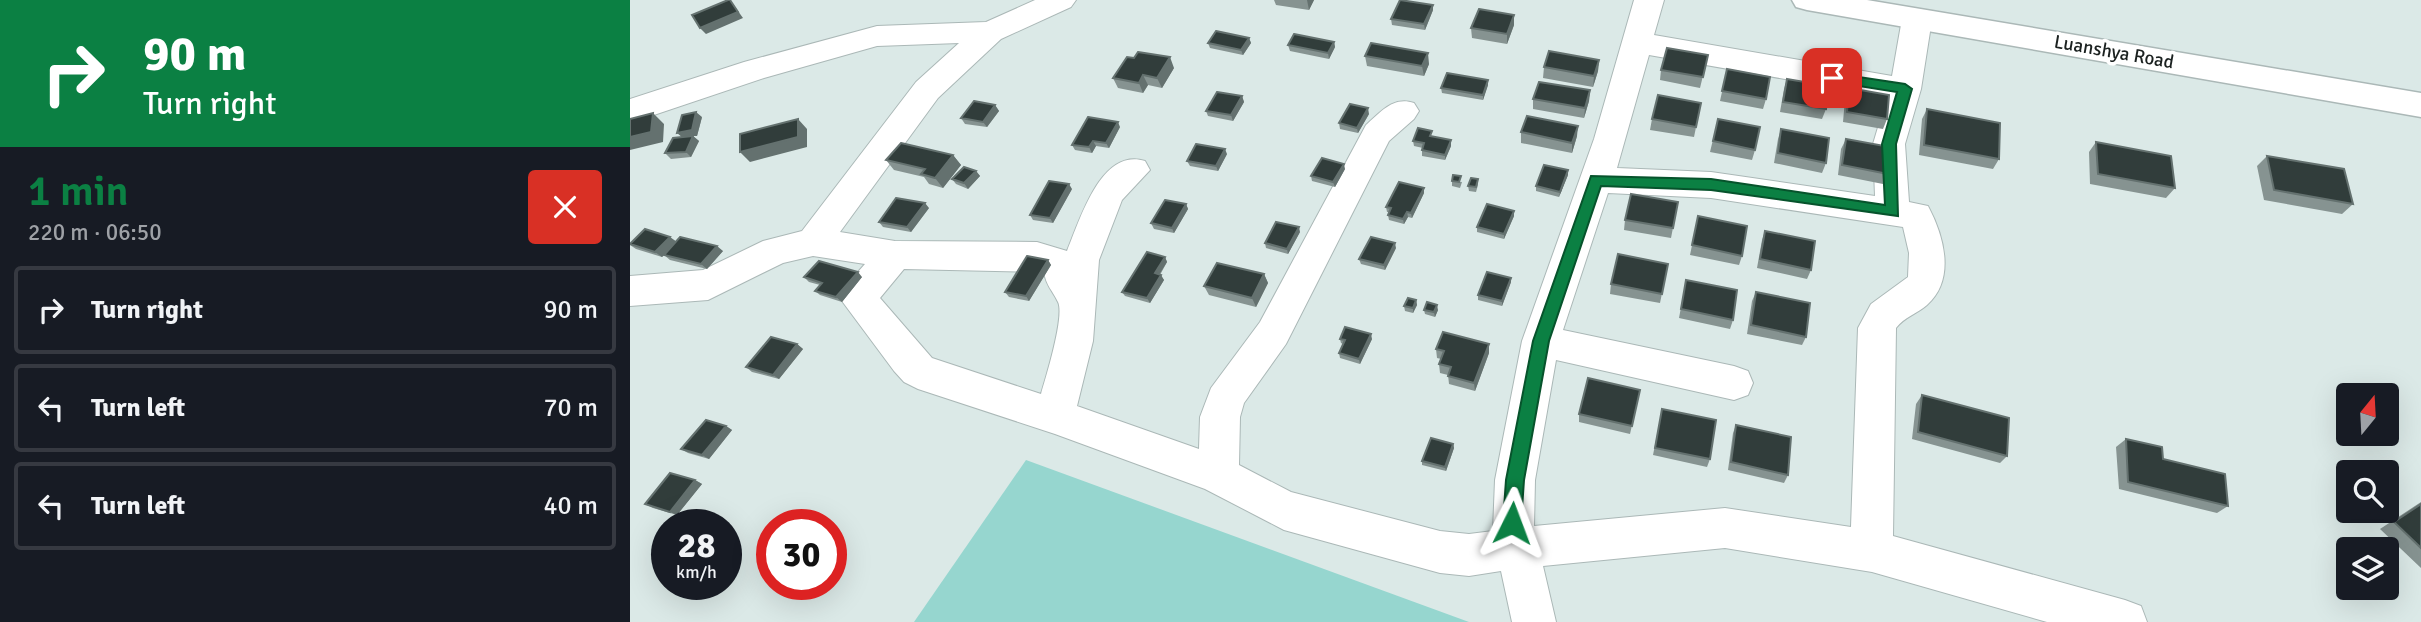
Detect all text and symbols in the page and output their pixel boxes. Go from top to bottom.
text: 90 m [143,24,246,84]
icon: right [28,28,119,119]
street label: Luanshya Road [2052,30,2176,74]
pin [1802,48,1862,108]
icon: arrive [1813,59,1851,97]
text: Turn right [143,84,276,123]
text: 1 min [28,166,129,217]
button: close [528,170,602,244]
text: 220 m · 06:50 [28,218,162,247]
icon: right [32,291,70,329]
text: Turn right [91,294,203,326]
text: 90 m [543,294,598,326]
north arrow [2336,383,2399,446]
map controls [2336,383,2399,600]
icon: left [32,389,70,427]
text: Turn left [91,392,185,424]
text: 70 m [543,392,598,424]
button: search [2336,460,2399,523]
position arrow [1475,486,1549,560]
icon: left [32,487,70,525]
text: Turn left [91,490,185,522]
text: 40 m [543,490,598,522]
speed limit sign: 30 [756,509,847,600]
text: 28 [678,524,715,567]
button: layers [2336,537,2399,600]
text: km/h [676,561,717,583]

